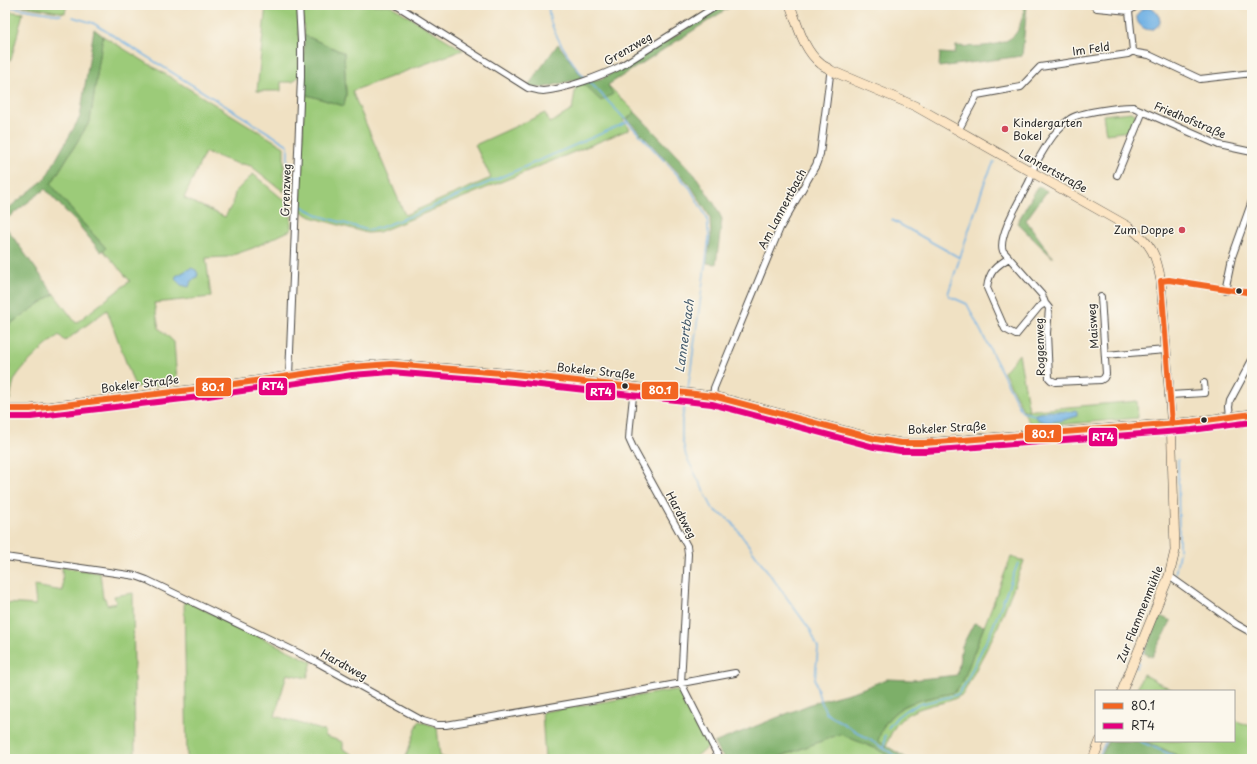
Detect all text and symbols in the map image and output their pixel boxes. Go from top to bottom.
street label: Grenzweg [601,28,655,69]
street label: Im Feld [1071,37,1111,60]
street label: Friedhofstraße [1152,97,1229,142]
place label: Kindergarten Bokel [1013,114,1083,144]
marker: Kindergarten Bokel [1000,124,1010,134]
street label: Lannertstraße [1016,145,1091,197]
street label: Grenzweg [276,163,295,217]
street label: Am Lannertbach [753,166,810,252]
place label: Zum Doppe [1114,221,1174,238]
marker: Zum Doppe [1177,225,1187,235]
unlabelled marker [1234,286,1244,296]
water label: Lannertbach [670,297,698,374]
street label: Maisweg [1082,303,1103,349]
street label: Roggenweg [1030,317,1049,377]
street label: Bokeler Straße [556,358,636,383]
street label: Bokeler Straße [100,370,180,397]
line badge: 80.1 [195,377,232,397]
line badge: RT4 [258,377,288,396]
text: RT4 [262,377,285,394]
text: 80.1 [202,378,224,395]
unlabelled marker [620,381,630,391]
line badge: 80.1 [641,381,679,400]
text: 80.1 [649,381,671,398]
line badge: RT4 [585,382,616,401]
text: RT4 [590,383,613,400]
unlabelled marker [1199,415,1209,425]
street label: Bokeler Straße [907,417,987,438]
line badge: 80.1 [1024,424,1062,443]
text: 80.1 [1032,425,1054,442]
line badge: RT4 [1088,427,1118,447]
text: RT4 [1092,428,1115,445]
street label: Hardtweg [662,488,701,541]
street label: Zur Flammenmühle [1112,563,1167,665]
street label: Hardtweg [318,645,371,684]
legend [1095,690,1235,742]
text: 80.1 [1131,696,1155,714]
text: RT4 [1131,716,1155,734]

